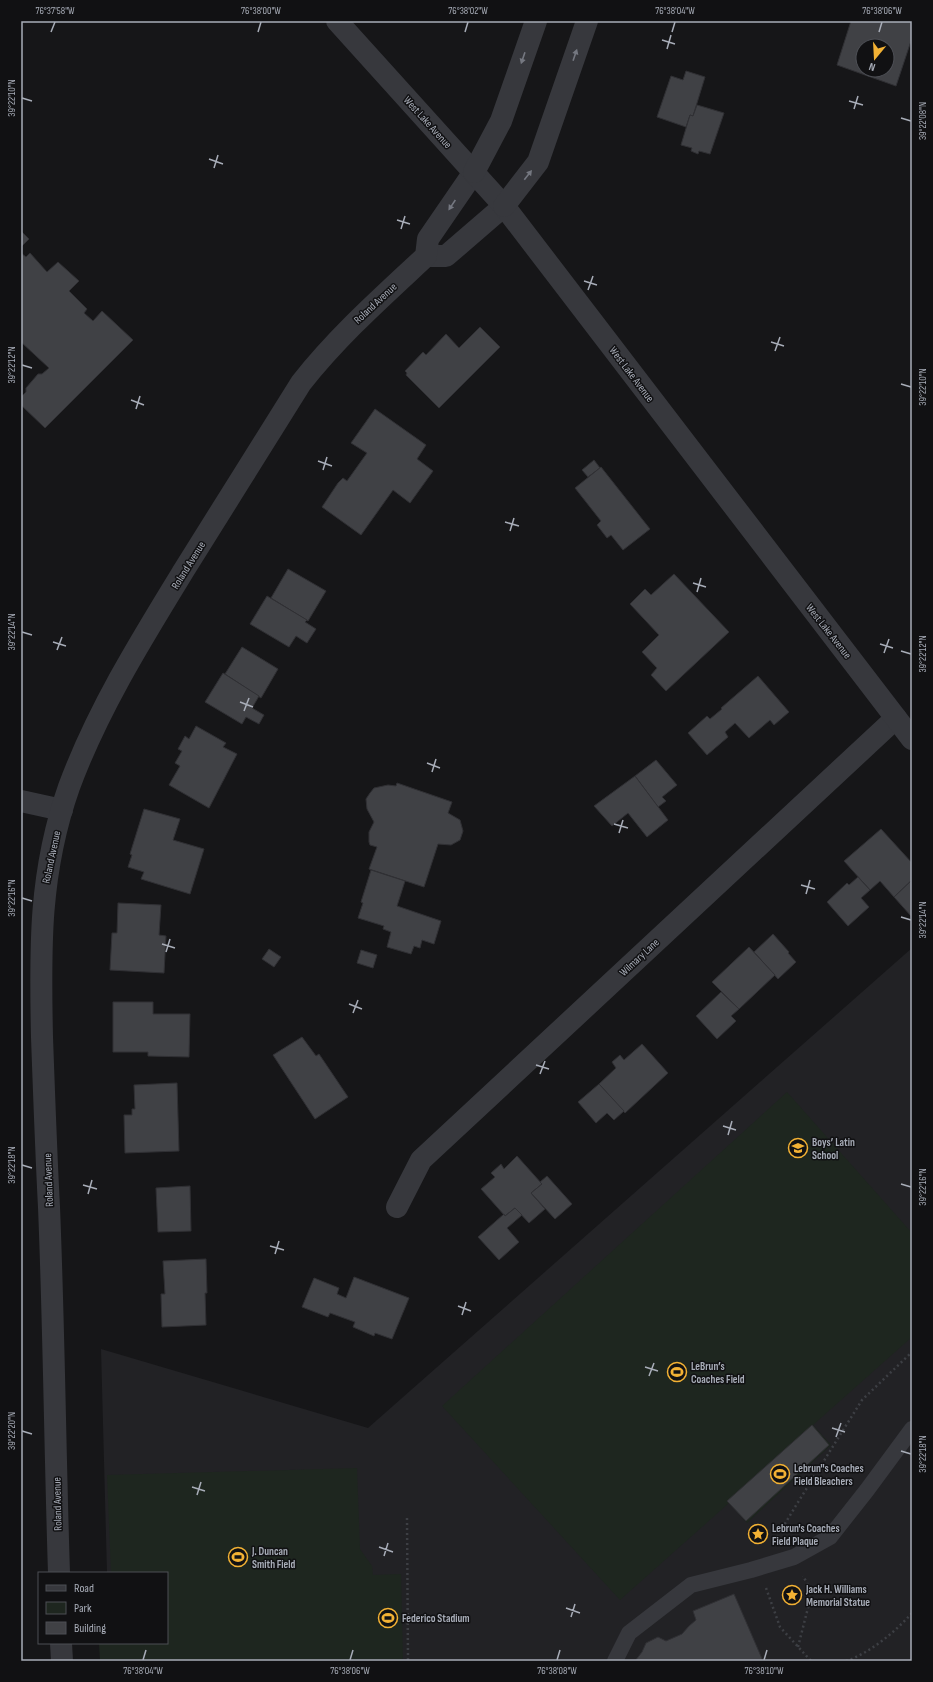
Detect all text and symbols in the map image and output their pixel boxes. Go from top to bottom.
text: 76°37'58"W [35,5,75,17]
text: 76°38'00"W [241,5,281,17]
text: 76°38'02"W [448,5,488,17]
text: 76°38'04"W [655,5,695,17]
text: 76°38'06"W [862,5,902,17]
north arrow [855,38,895,78]
one-way arrow [572,49,578,61]
one-way arrow [520,52,526,64]
text: N [867,60,877,74]
text: 39°22'10"N [6,79,18,117]
street label: West Lake Avenue [401,94,454,151]
text: 39°22'08"N [917,102,929,140]
one-way arrow [524,170,532,181]
one-way arrow [448,199,455,210]
street label: Roland Avenue [351,280,399,326]
street label: West Lake Avenue [607,344,657,405]
text: 39°22'12"N [6,346,18,384]
text: 39°22'10"N [917,368,929,406]
street label: Roland Avenue [169,539,208,592]
street label: West Lake Avenue [803,601,854,661]
text: 39°22'14"N [6,613,18,651]
text: 39°22'12"N [917,635,929,673]
street label: Roland Avenue [40,829,63,885]
text: 39°22'16"N [6,879,18,917]
text: 39°22'14"N [917,901,929,939]
street label: Wilmary Lane [617,936,662,979]
place label: Boys’ Latin School [812,1136,855,1162]
school or university icon: Boys’ Latin School [787,1137,809,1159]
text: 39°22'18"N [6,1146,18,1184]
street label: Roland Avenue [41,1153,56,1207]
text: 39°22'16"N [917,1168,929,1206]
place label: LeBrun’s Coaches Field [691,1360,745,1386]
sports icon: LeBrun’s Coaches Field [666,1361,688,1383]
text: 39°22'20"N [6,1412,18,1450]
text: 39°22'18"N [917,1435,929,1473]
place label: Lebrun''s Coaches Field Bleachers [794,1462,864,1488]
sports icon: Lebrun''s Coaches Field Bleachers [769,1463,791,1485]
street label: Roland Avenue [51,1477,64,1531]
place label: Lebrun's Coaches Field Plaque [772,1522,840,1548]
place icon: Lebrun's Coaches Field Plaque [747,1523,769,1545]
place label: J. Duncan Smith Field [251,1545,296,1571]
sports icon: J. Duncan Smith Field [227,1546,249,1568]
legend [38,1572,168,1644]
text: Road [74,1581,94,1596]
place label: Jack H. Williams Memorial Statue [805,1583,870,1609]
place icon: Jack H. Williams Memorial Statue [781,1584,803,1606]
text: Park [74,1601,92,1616]
sports icon: Federico Stadium [377,1607,399,1629]
place label: Federico Stadium [402,1612,470,1625]
text: Building [74,1621,106,1636]
text: 76°38'04"W [123,1665,163,1677]
text: 76°38'06"W [330,1665,370,1677]
text: 76°38'08"W [537,1665,577,1677]
text: 76°38'10"W [745,1665,784,1677]

